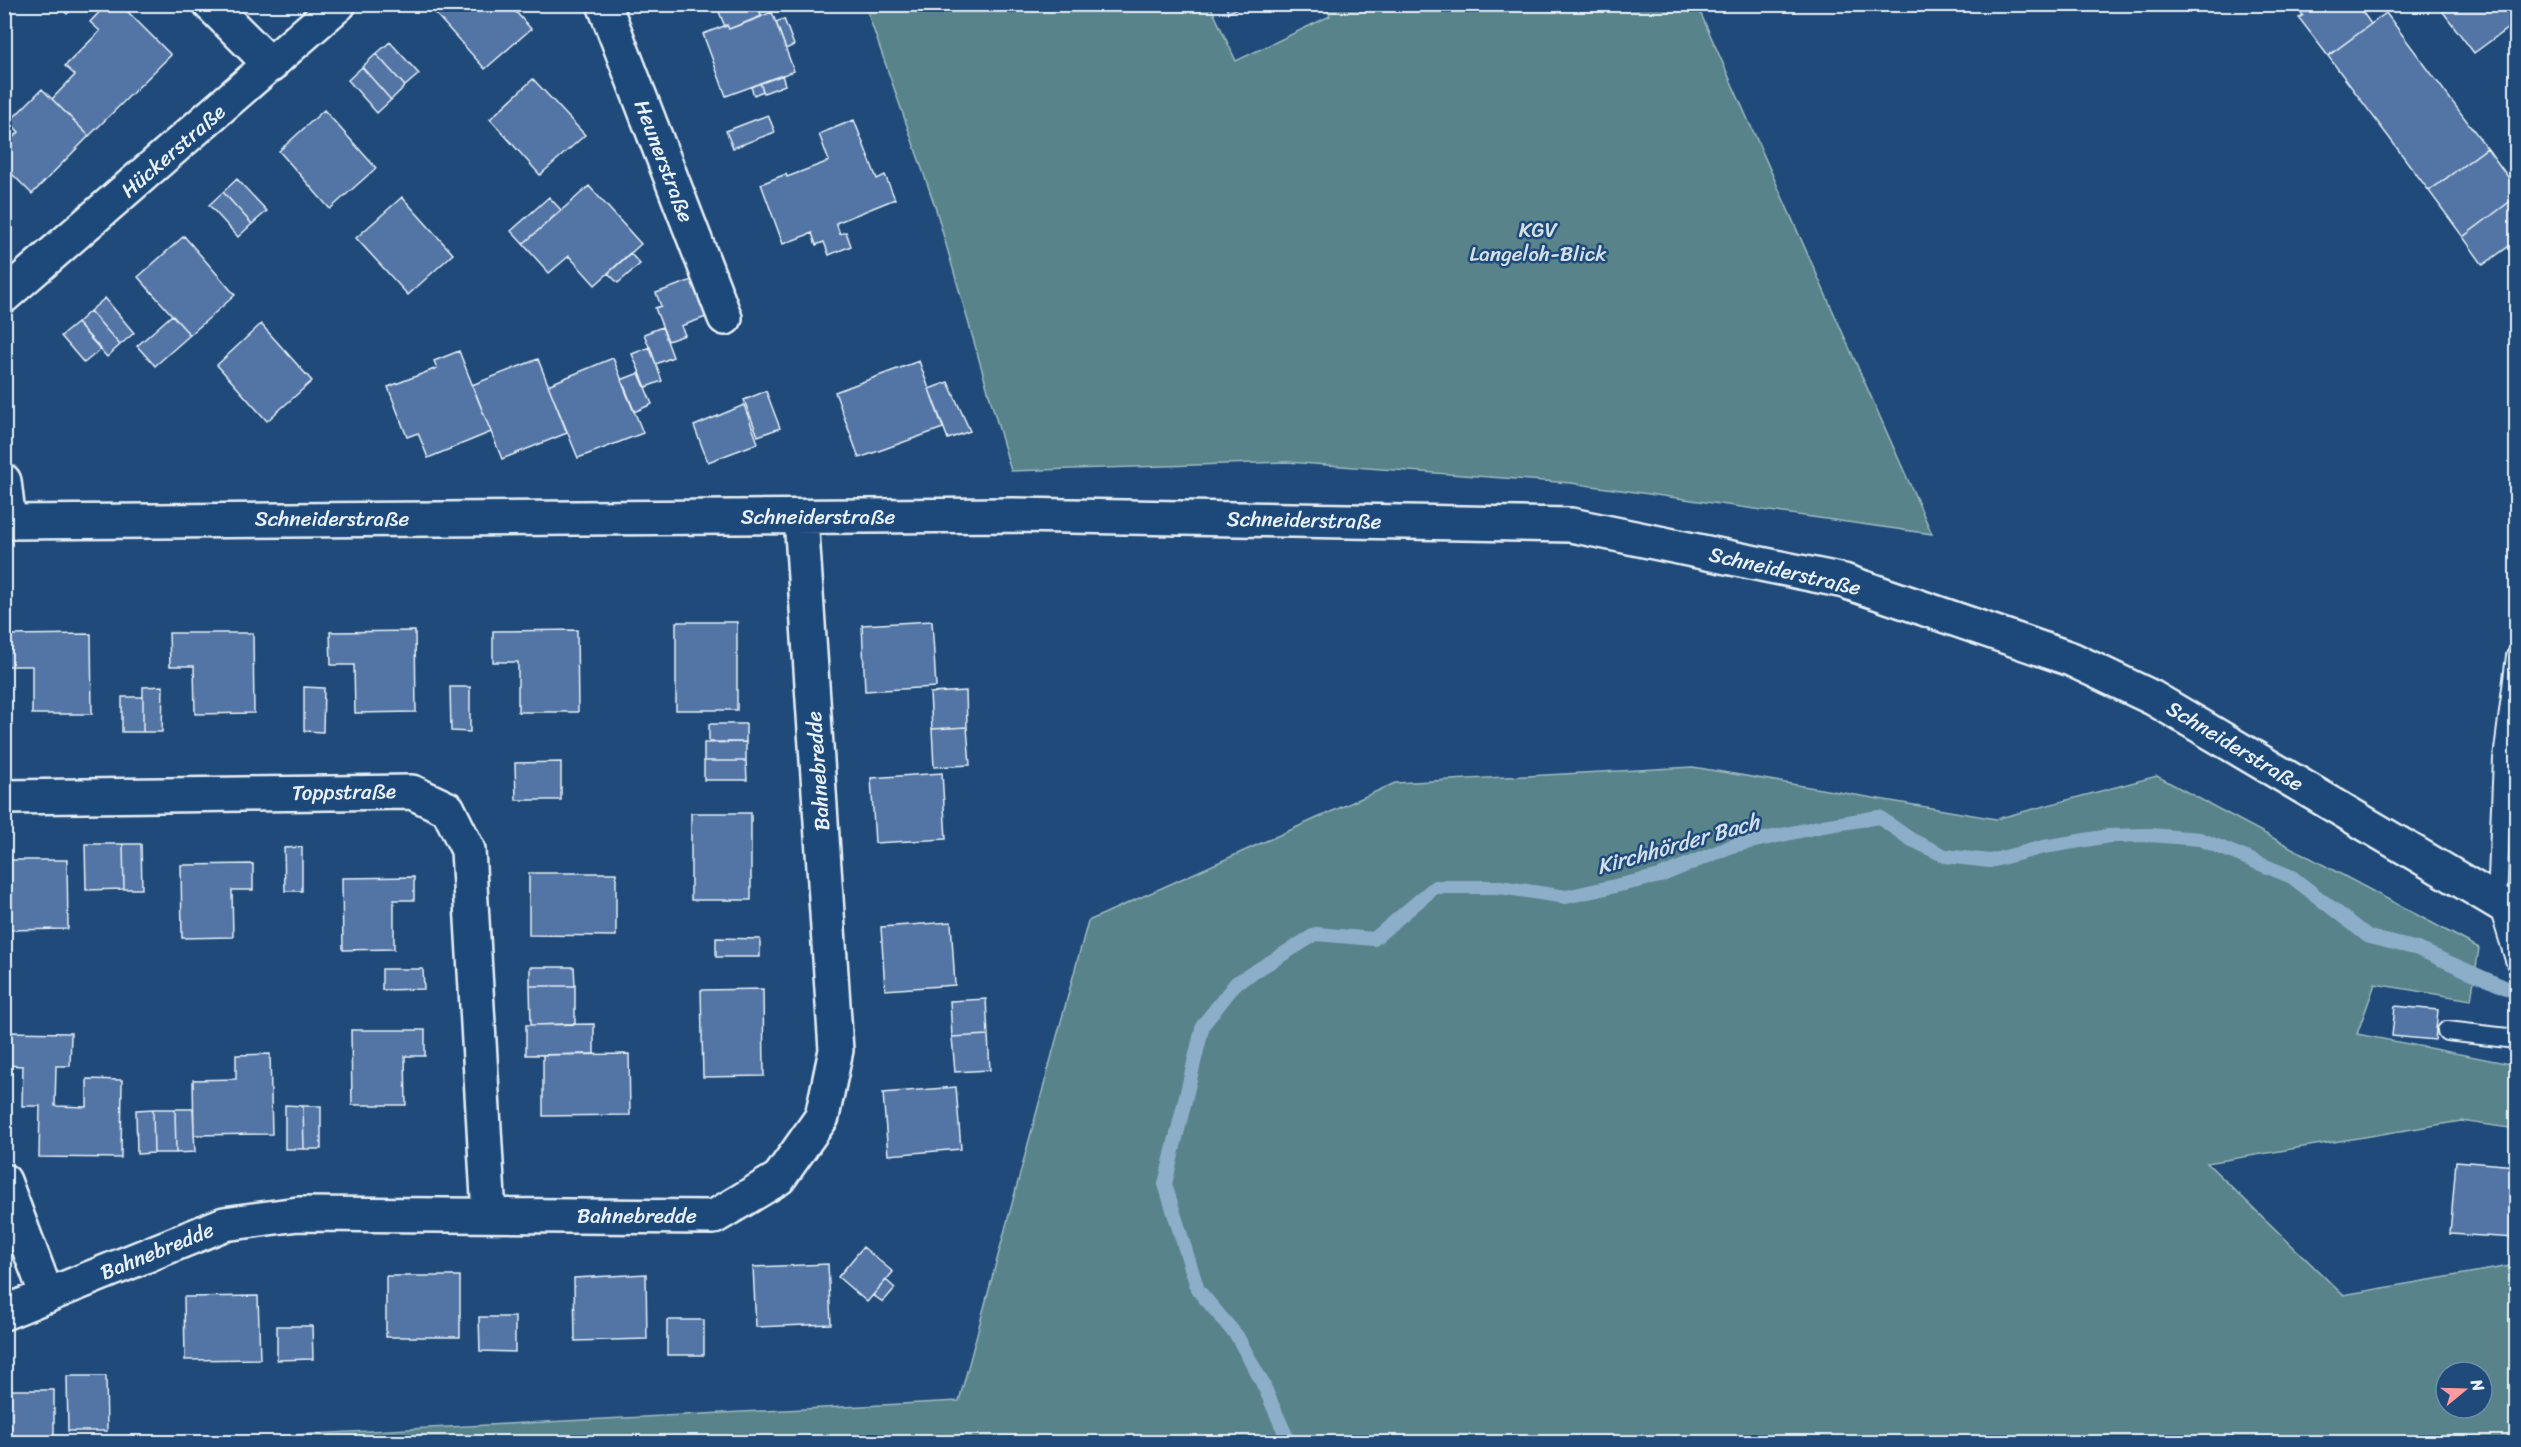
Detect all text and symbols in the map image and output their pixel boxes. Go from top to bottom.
street label: Hückerstraße [112,94,234,208]
street label: Heunerstraße [623,94,705,228]
park label: KGV Langeloh-Blick [1470,211,1607,273]
street label: Schneiderstraße [741,498,896,536]
street label: Schneiderstraße [255,500,410,538]
street label: Schneiderstraße [1226,500,1382,540]
street label: Schneiderstraße [1705,535,1865,607]
street label: Schneiderstraße [2159,690,2311,802]
street label: Bahnebredde [795,710,841,832]
street label: Toppstraße [292,772,396,812]
water label: Kirchhörder Bach [1592,801,1766,886]
street label: Bahnebredde [577,1197,697,1235]
street label: Bahnebredde [94,1211,220,1291]
north arrow [2434,1360,2494,1420]
text: N [2462,1374,2494,1396]

